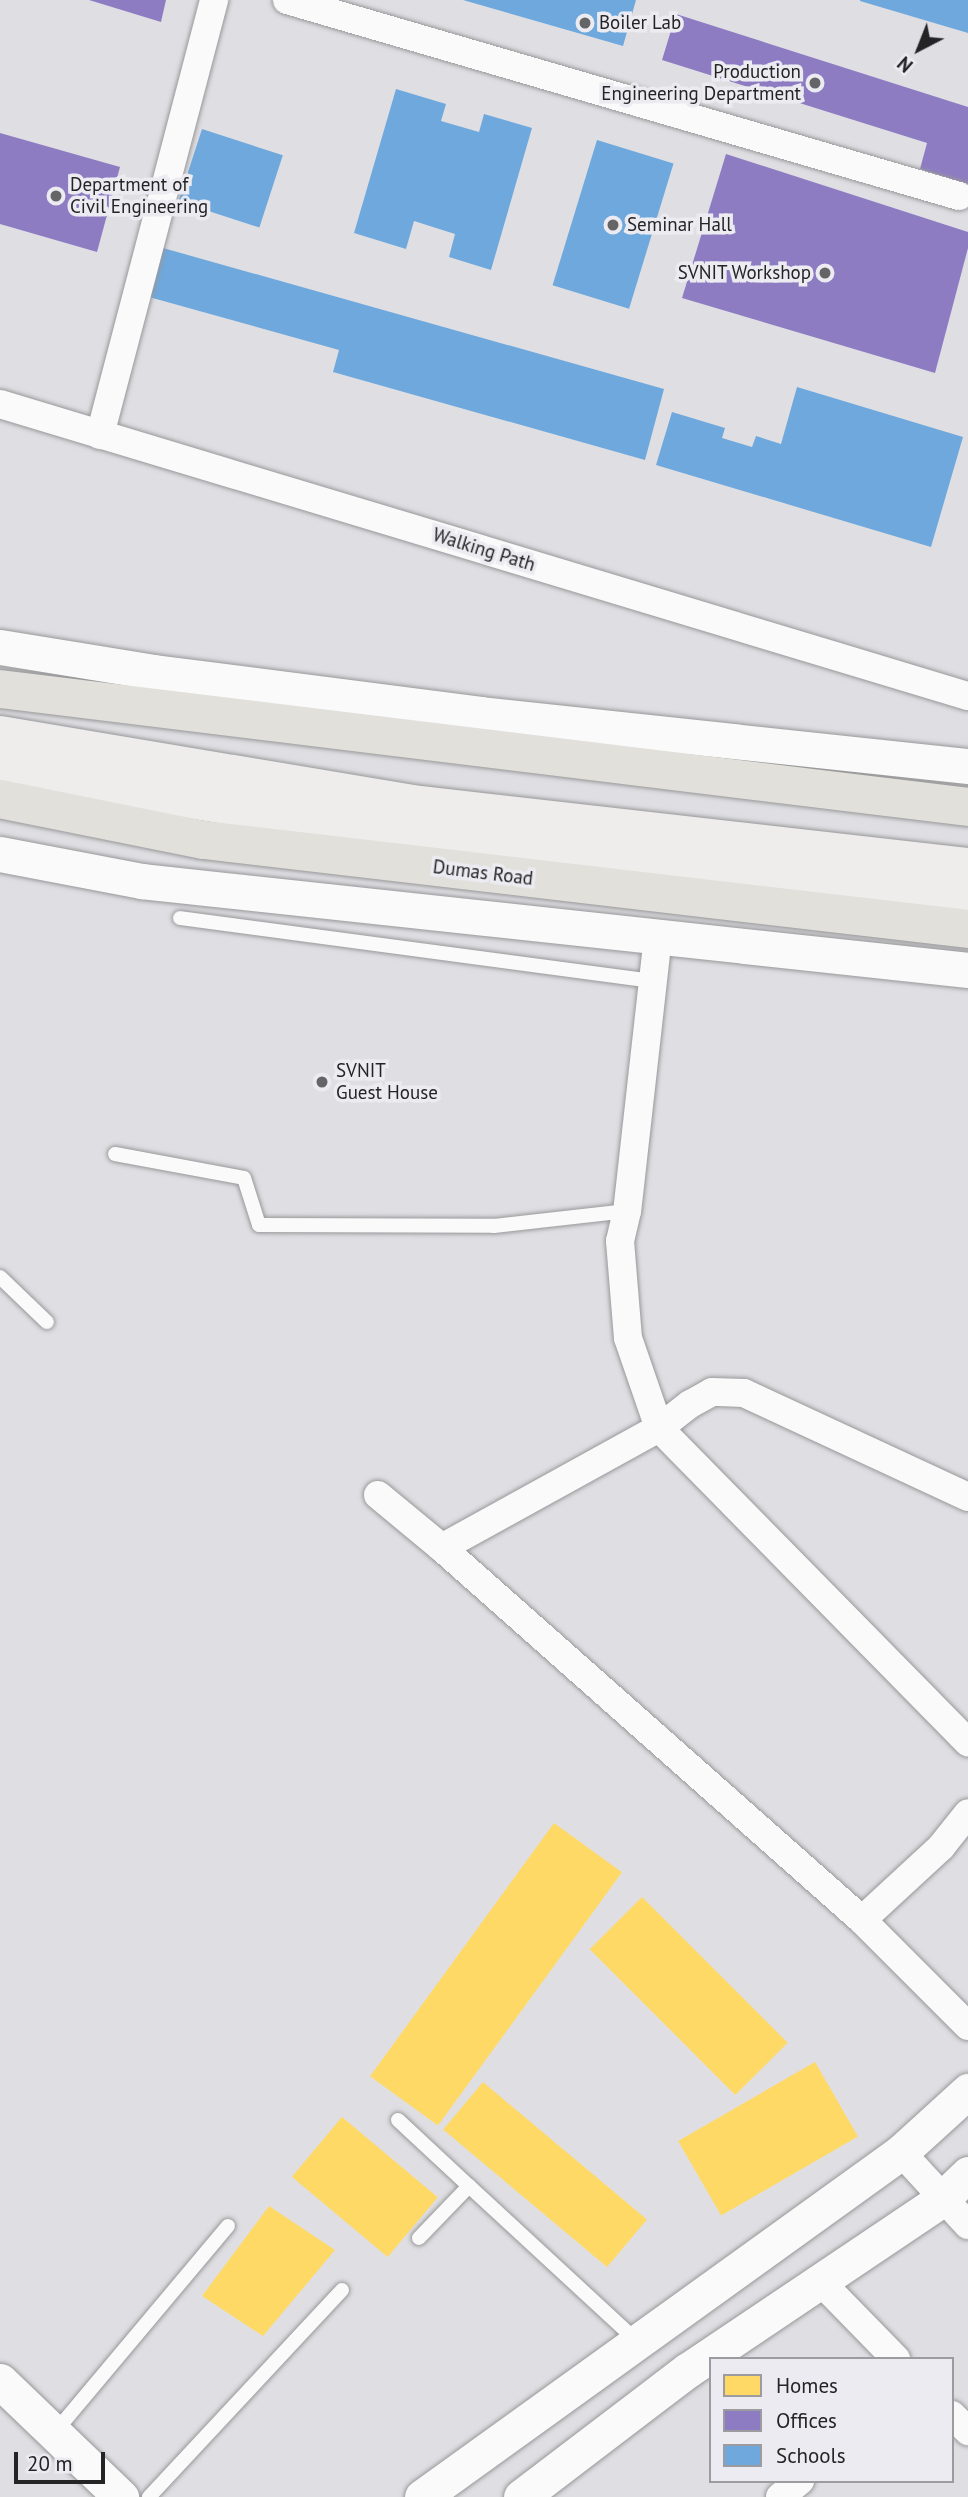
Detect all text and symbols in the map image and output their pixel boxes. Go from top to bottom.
place label: Boiler Lab [599,12,681,34]
north arrow [884,14,954,84]
marker: Boiler Lab [577,15,593,31]
text: N [892,52,918,78]
place label: Production Engineering Department [601,61,801,105]
marker: Production Engineering Department [807,75,823,91]
place label: Department of Civil Engineering [70,174,208,218]
marker: Department of Civil Engineering [48,188,64,204]
place label: Seminar Hall [627,214,732,236]
marker: Seminar Hall [605,217,621,233]
place label: SVNIT Workshop [677,262,811,284]
marker: SVNIT Workshop [817,265,833,281]
street label: Walking Path [430,524,538,576]
street label: Dumas Road [432,856,534,890]
place label: SVNIT Guest House [336,1060,438,1104]
marker: SVNIT Guest House [314,1074,330,1090]
legend [709,2357,954,2483]
text: Homes [776,2372,838,2399]
text: Offices [776,2407,837,2434]
scale bar [18,2438,108,2482]
text: Schools [776,2442,846,2469]
text: 20 m [27,2450,73,2477]

